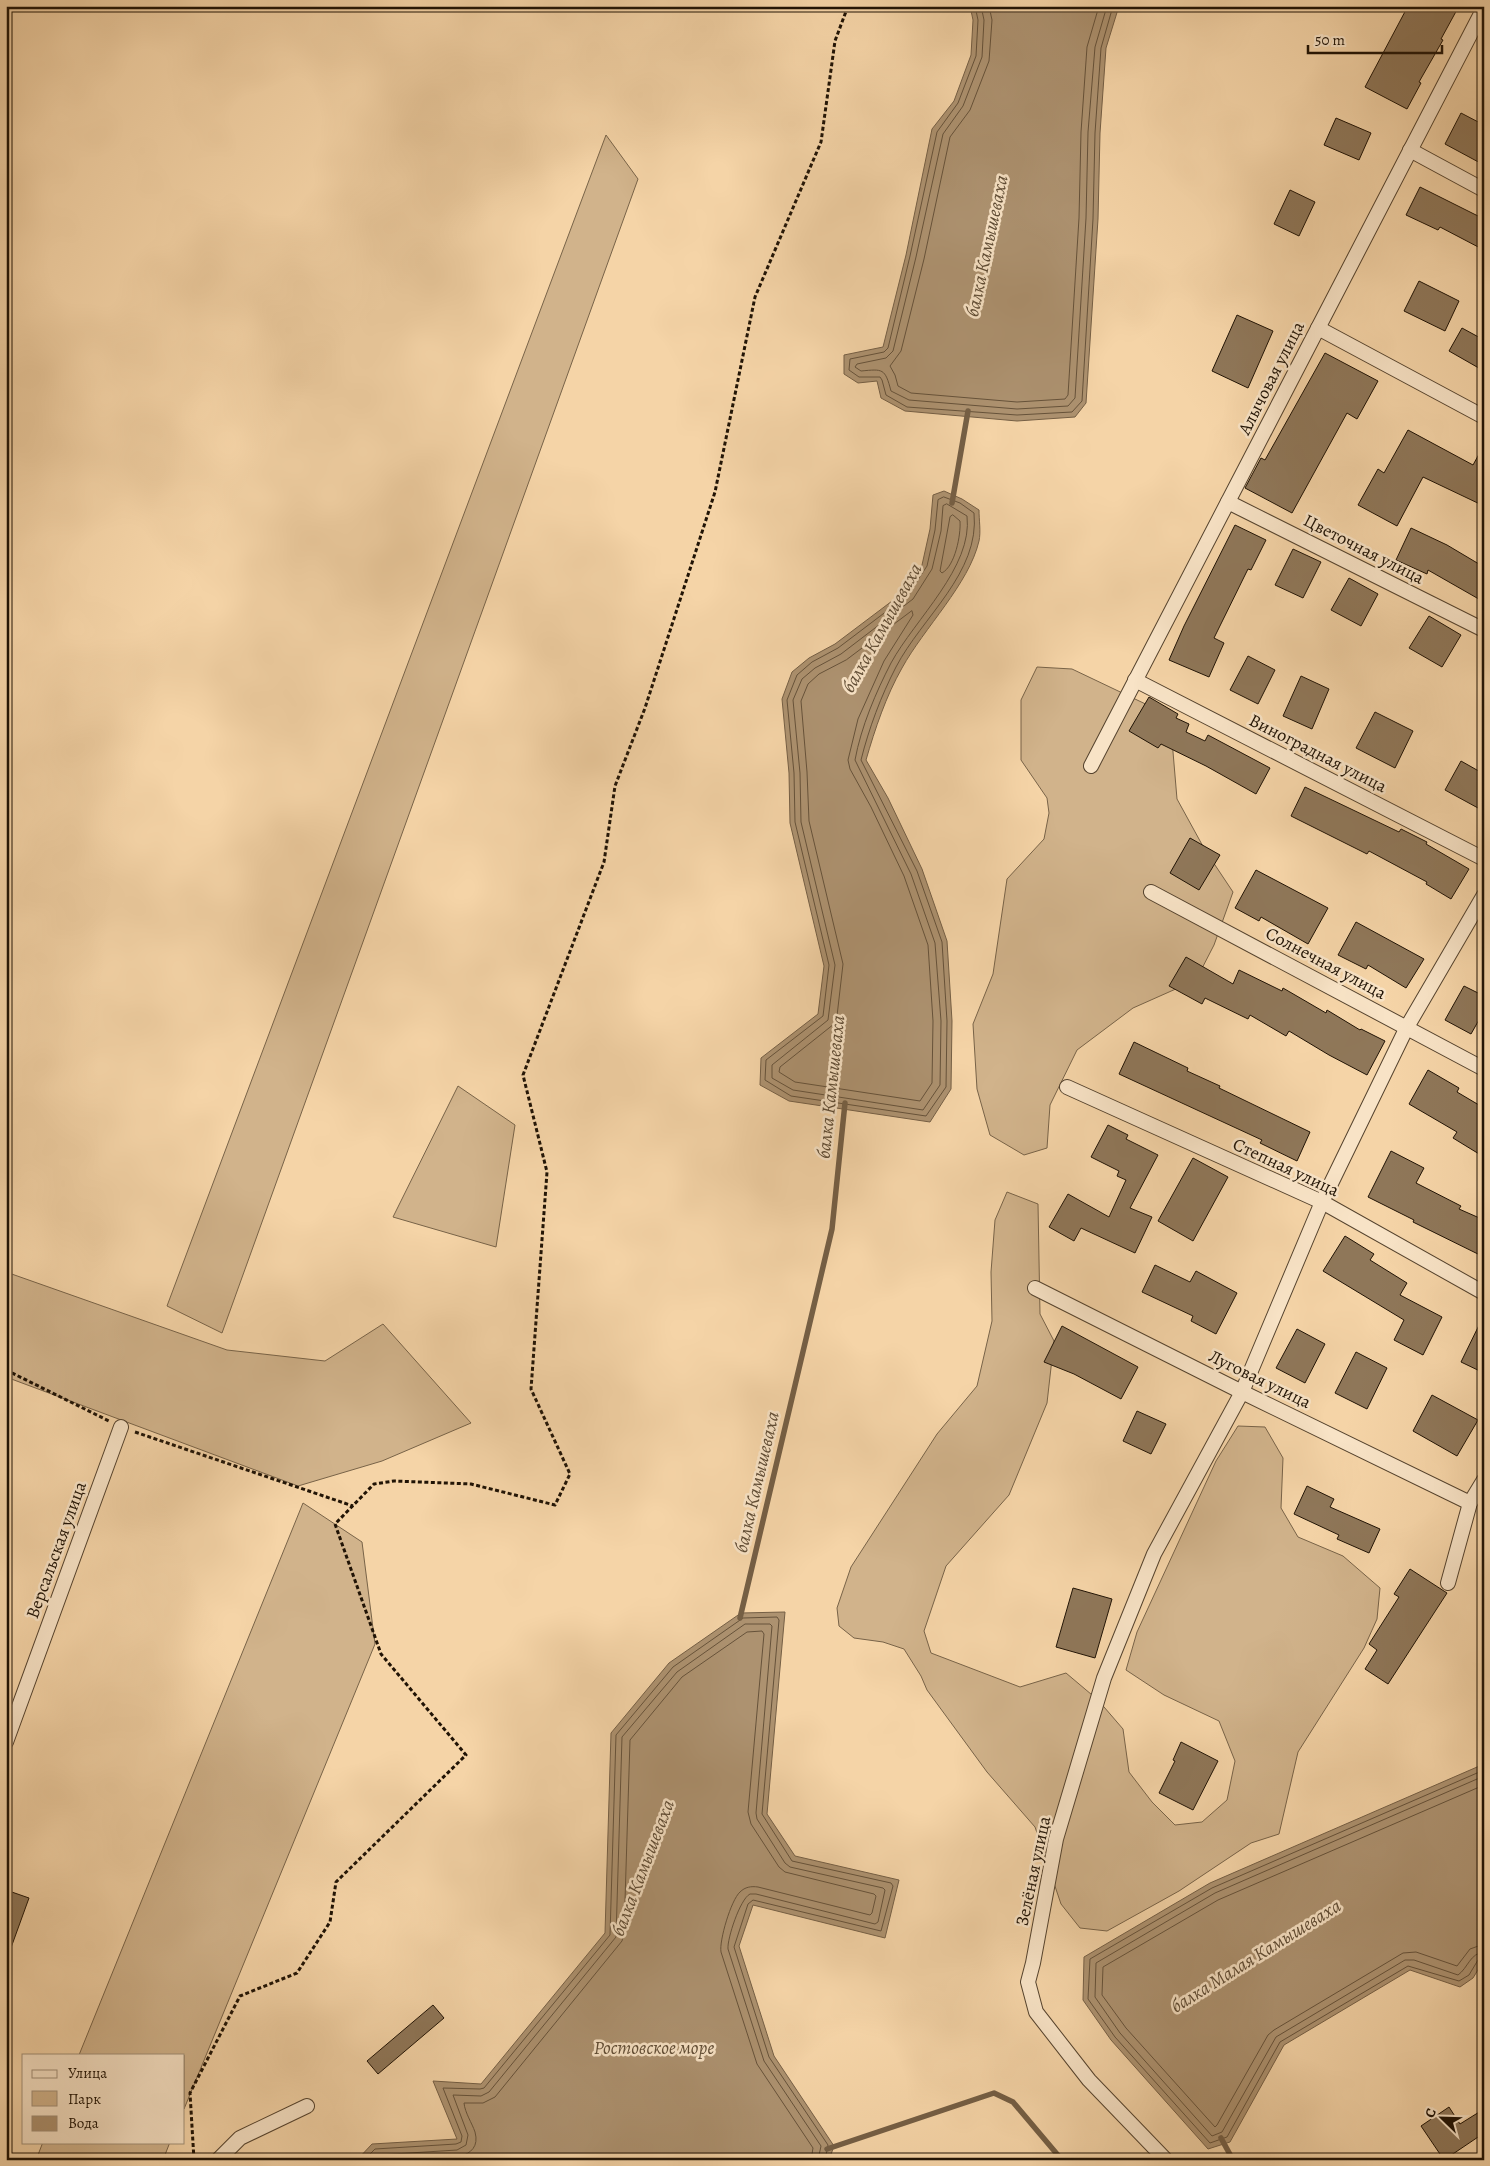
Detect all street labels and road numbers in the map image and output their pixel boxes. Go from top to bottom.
street label: Алычовая улица [1232,317,1310,440]
street label: Цветочная улица [1300,508,1429,590]
street label: Виноградная улица [1245,708,1392,798]
street label: Солнечная улица [1262,921,1391,1005]
street label: Степная улица [1229,1132,1344,1202]
street label: Луговая улица [1205,1344,1316,1414]
street label: Версальская улица [20,1477,92,1622]
street label: Зелёная улица [1010,1813,1056,1928]

